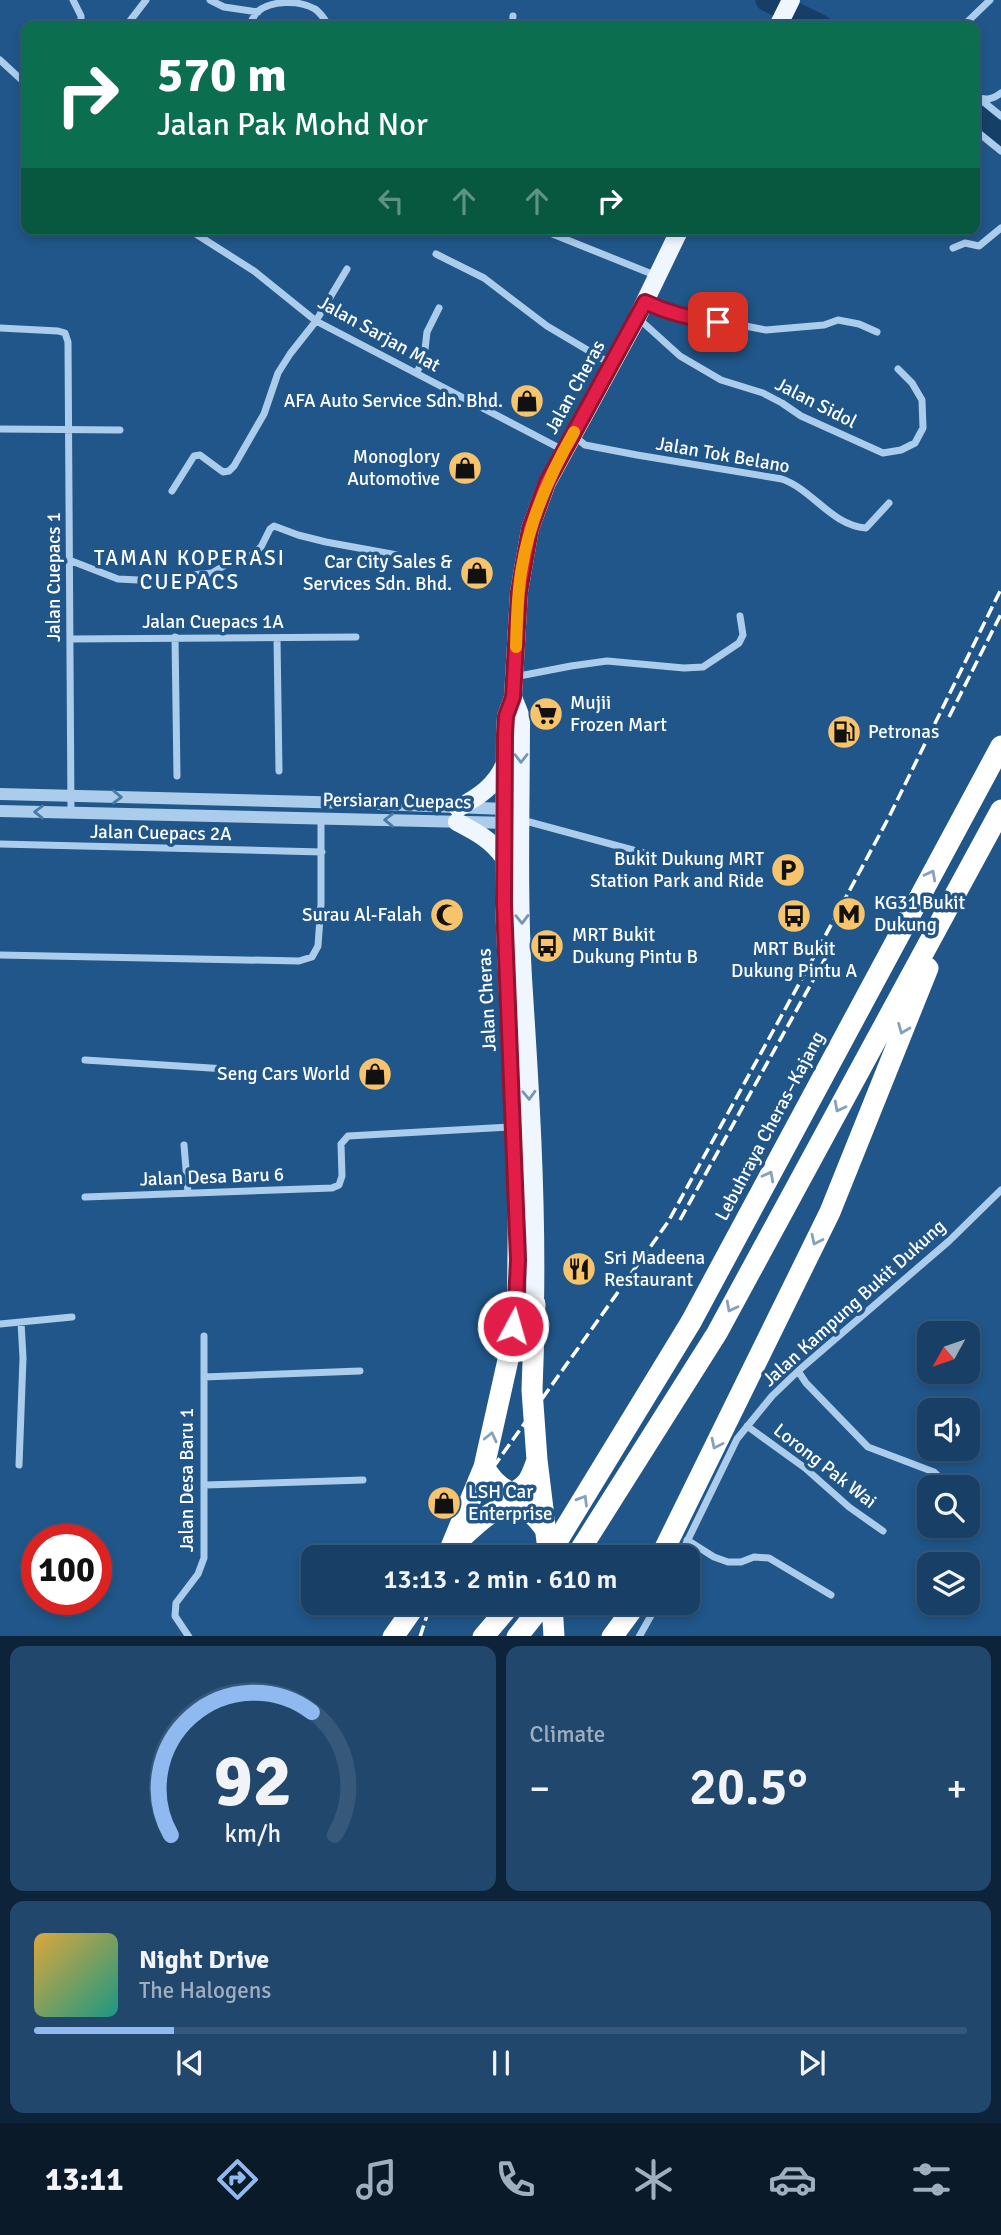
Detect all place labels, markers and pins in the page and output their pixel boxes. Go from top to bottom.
pin [688,292,748,352]
shop icon: AFA Auto Service Sdn. Bhd. [508,382,546,420]
place label: AFA Auto Service Sdn. Bhd. [284,389,503,413]
place label: Monoglory Automotive [347,445,440,491]
shop icon: Monoglory Automotive [446,449,484,487]
place label: Car City Sales & Services Sdn. Bhd. [303,550,452,596]
shop icon: Car City Sales & Services Sdn. Bhd. [458,554,496,592]
place label: Mujii Frozen Mart [570,691,667,737]
supermarket icon: Mujii Frozen Mart [527,695,565,733]
fuel station icon: Petronas [825,713,863,751]
place label: Petronas [868,720,939,744]
place label: Bukit Dukung MRT Station Park and Ride [590,847,765,893]
parking icon: Bukit Dukung MRT Station Park and Ride [769,851,807,889]
place label: KG31 Bukit Dukung [874,891,965,937]
metro station icon: KG31 Bukit Dukung [830,895,868,933]
mosque icon: Surau Al-Falah [428,896,466,934]
bus stop icon: MRT Bukit Dukung Pintu A [775,897,813,935]
place label: Surau Al-Falah [302,903,422,927]
place label: MRT Bukit Dukung Pintu B [572,923,698,969]
bus stop icon: MRT Bukit Dukung Pintu B [528,927,566,965]
place label: MRT Bukit Dukung Pintu A [731,937,857,983]
shop icon: Seng Cars World [356,1055,394,1093]
place label: Seng Cars World [217,1062,350,1086]
place label: Sri Madeena Restaurant [604,1246,705,1292]
restaurant icon: Sri Madeena Restaurant [560,1250,598,1288]
place label: LSH Car Enterprise [468,1480,552,1526]
shop icon: LSH Car Enterprise [425,1484,463,1522]

